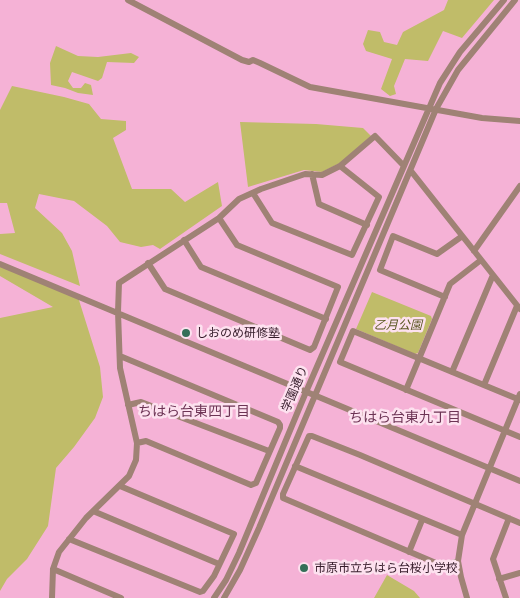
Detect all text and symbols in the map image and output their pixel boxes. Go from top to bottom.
park label: 乙月公園 [374,318,422,332]
place label: しおのめ研修塾 [196,326,280,340]
marker: しおのめ研修塾 [180,327,192,339]
street label: 学園通り [279,364,311,414]
district label: ちはら台東四丁目 [138,404,250,420]
district label: ちはら台東九丁目 [349,410,461,426]
place label: 市原市立ちはら台桜小学校 [314,561,458,575]
marker: 市原市立ちはら台桜小学校 [298,562,310,574]

